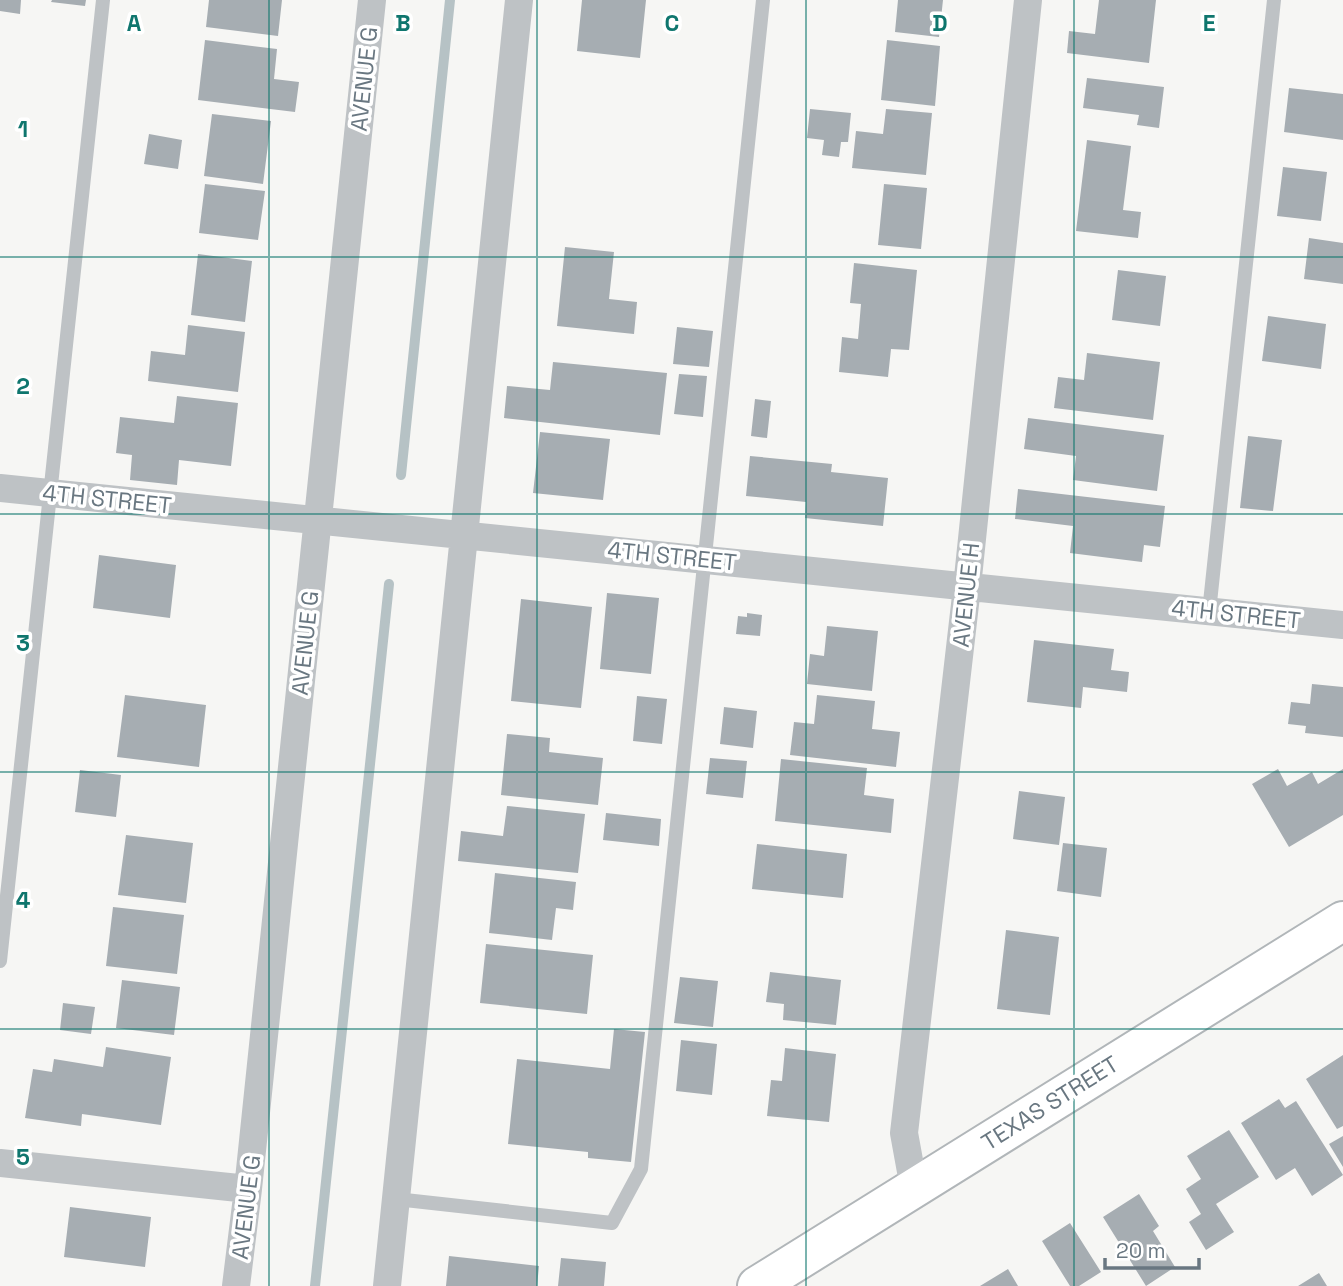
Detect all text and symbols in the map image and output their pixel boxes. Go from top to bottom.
text: A [127,8,142,38]
text: B [395,8,411,38]
text: C [665,8,679,38]
text: D [932,8,948,38]
text: E [1203,8,1215,38]
street label: AVENUE G [344,25,384,133]
text: 1 [18,114,28,144]
text: 2 [16,371,30,401]
street label: 4TH STREET [41,477,173,521]
street label: 4TH STREET [606,534,738,578]
street label: AVENUE H [946,541,986,649]
street label: AVENUE G [285,589,325,697]
street label: 4TH STREET [1170,592,1302,636]
text: 3 [16,628,30,658]
text: 4 [16,885,31,915]
street label: TEXAS STREET [976,1049,1124,1157]
text: 5 [16,1142,30,1172]
street label: AVENUE G [225,1153,267,1261]
scale bar [1105,1226,1200,1270]
text: 20 m [1116,1237,1166,1264]

